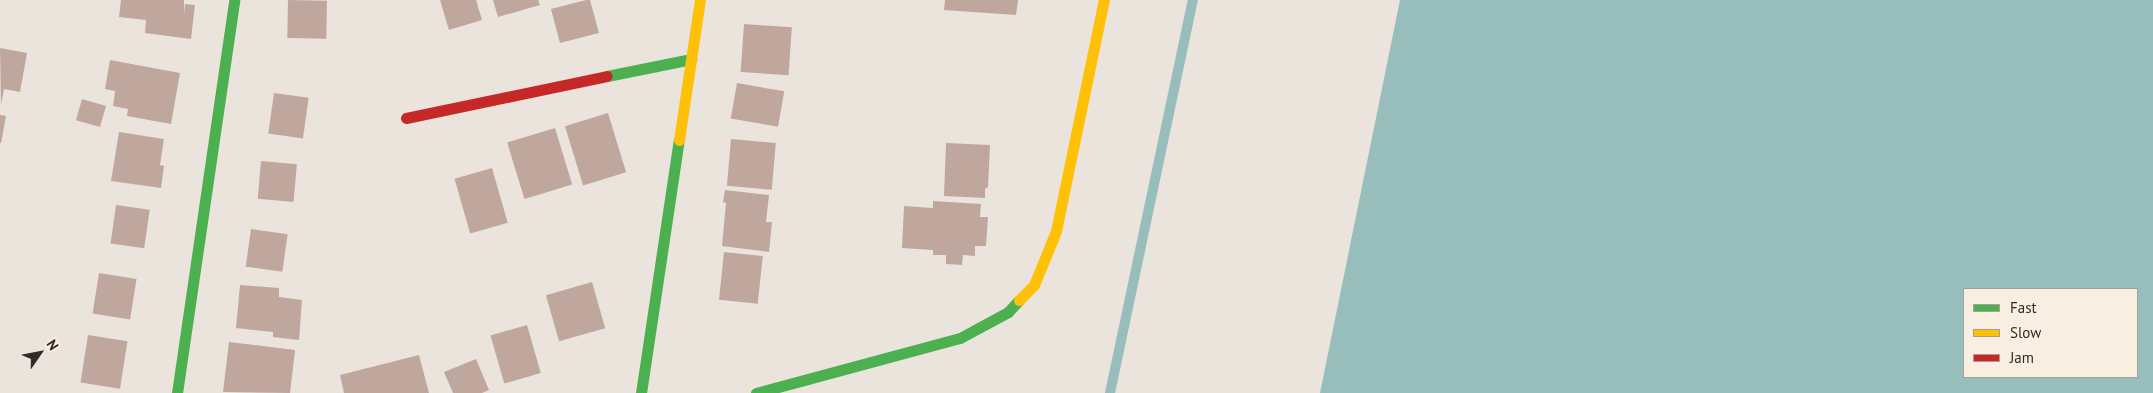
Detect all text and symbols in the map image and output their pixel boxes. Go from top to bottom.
legend [1963,288,2138,378]
text: Fast [2010,298,2037,317]
text: Slow [2010,323,2041,342]
north arrow [15,328,65,378]
text: N [43,336,63,354]
text: Jam [2010,348,2034,367]

